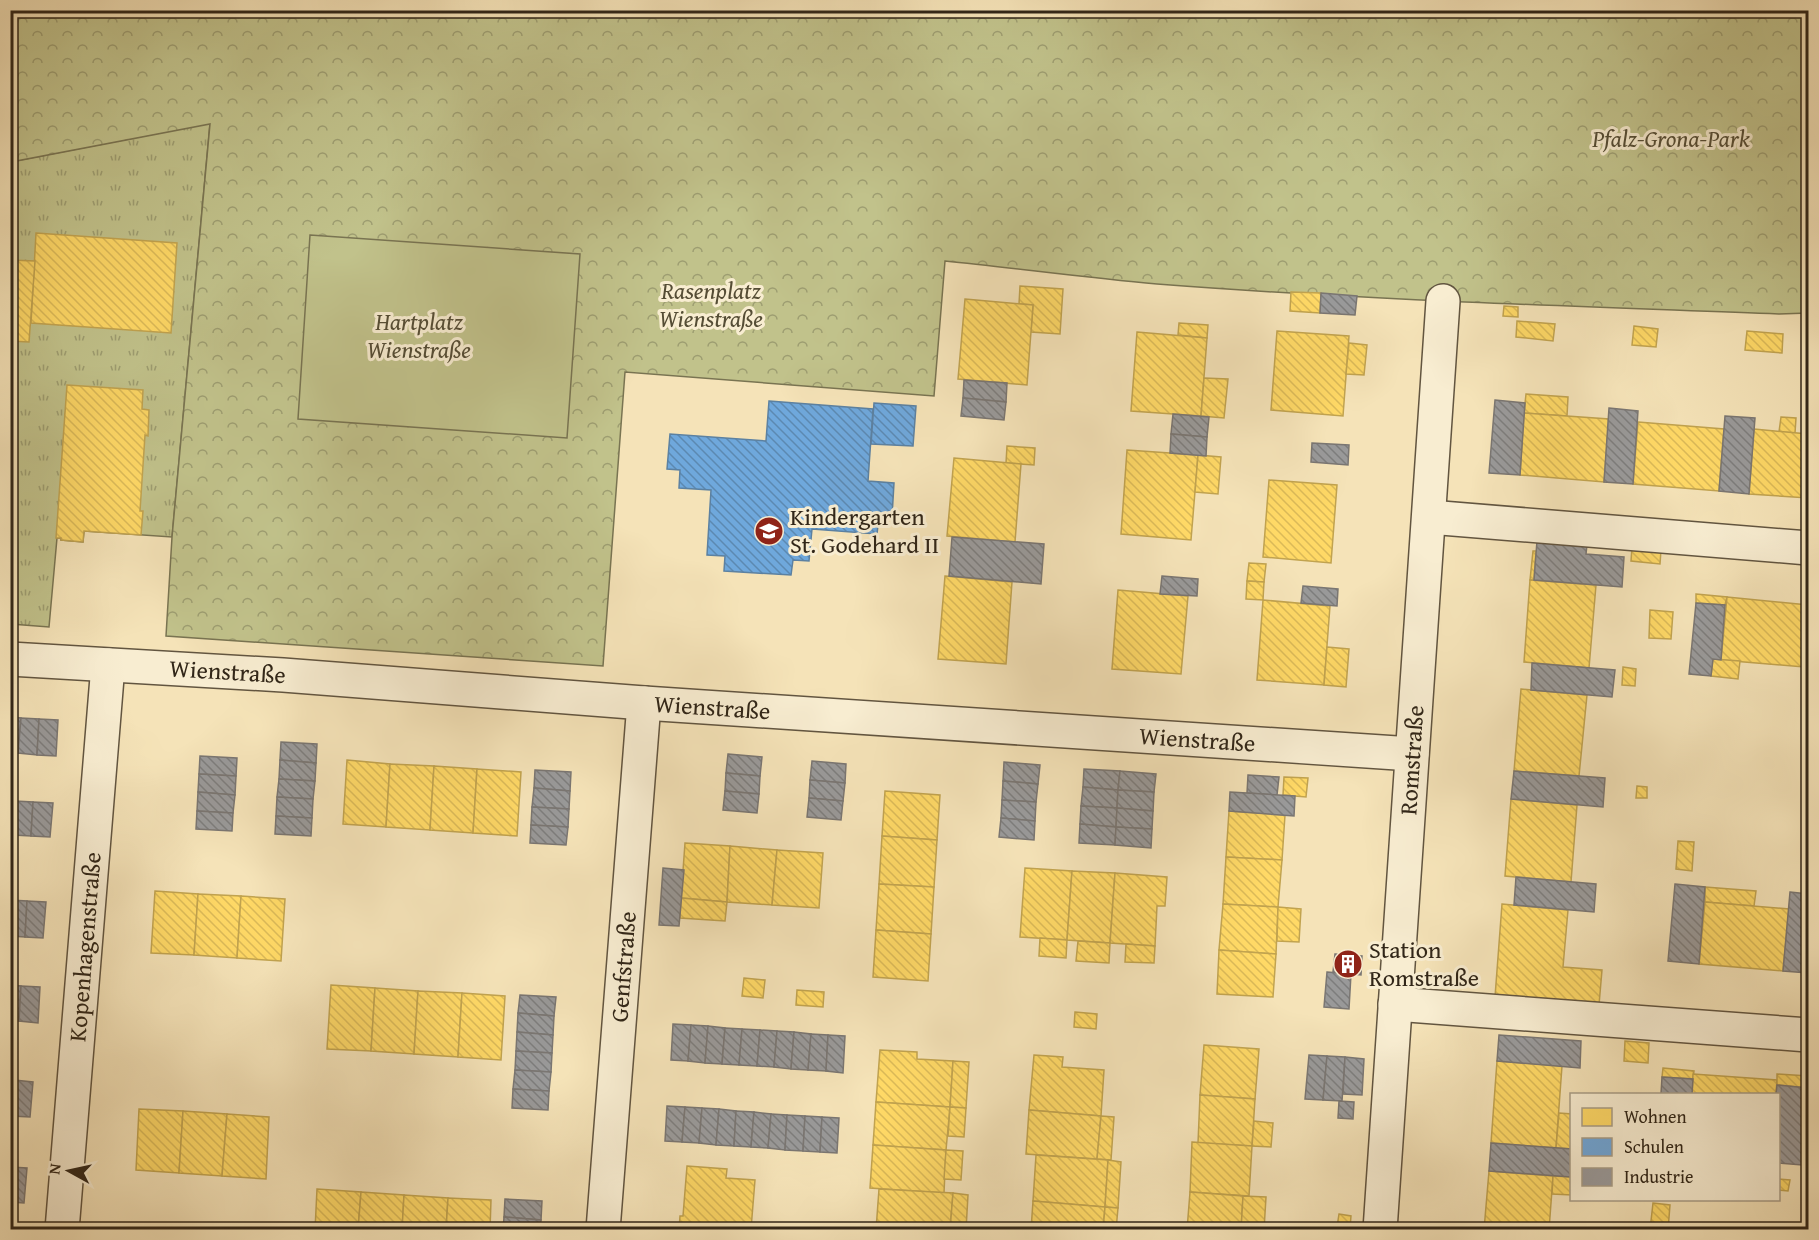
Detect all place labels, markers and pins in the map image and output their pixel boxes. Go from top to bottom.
place label: Kindergarten St. Godehard II [790,499,939,562]
school or university icon: Kindergarten St. Godehard II [753,515,785,547]
place label: Station Romstraße [1369,932,1479,995]
building icon: Station Romstraße [1332,948,1364,980]

